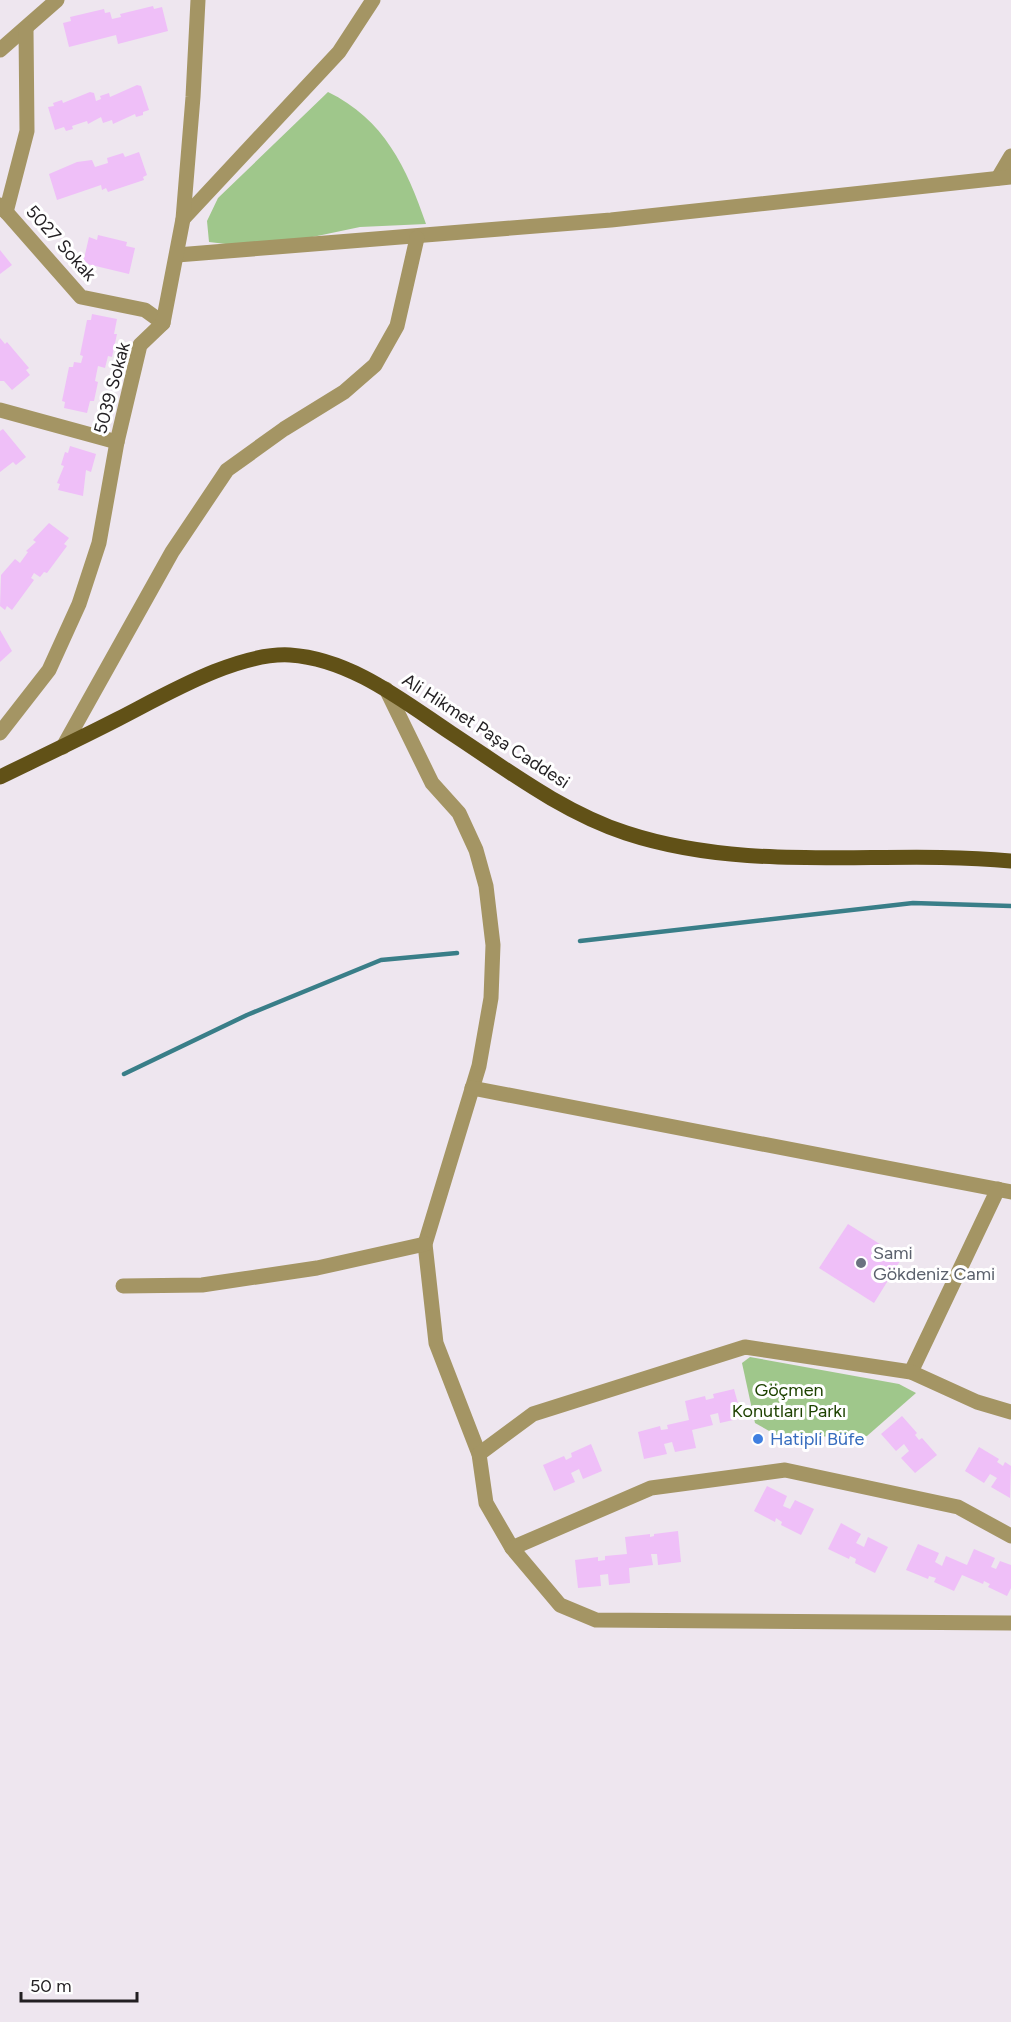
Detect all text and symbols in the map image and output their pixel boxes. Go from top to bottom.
street label: 5027 Sokak [21,201,101,285]
street label: 5039 Sokak [89,339,135,436]
street label: Ali Hikmet Paşa Caddesi [398,669,574,793]
place label: Sami Gökdeniz Cami [873,1242,995,1285]
marker: Sami Gökdeniz Cami [854,1256,868,1270]
park label: Göçmen Konutları Parkı [732,1379,846,1422]
place label: Hatipli Büfe [770,1428,865,1450]
marker: Hatipli Büfe [751,1432,765,1446]
scale bar [21,1965,136,2003]
text: 50 m [30,1975,72,1997]

